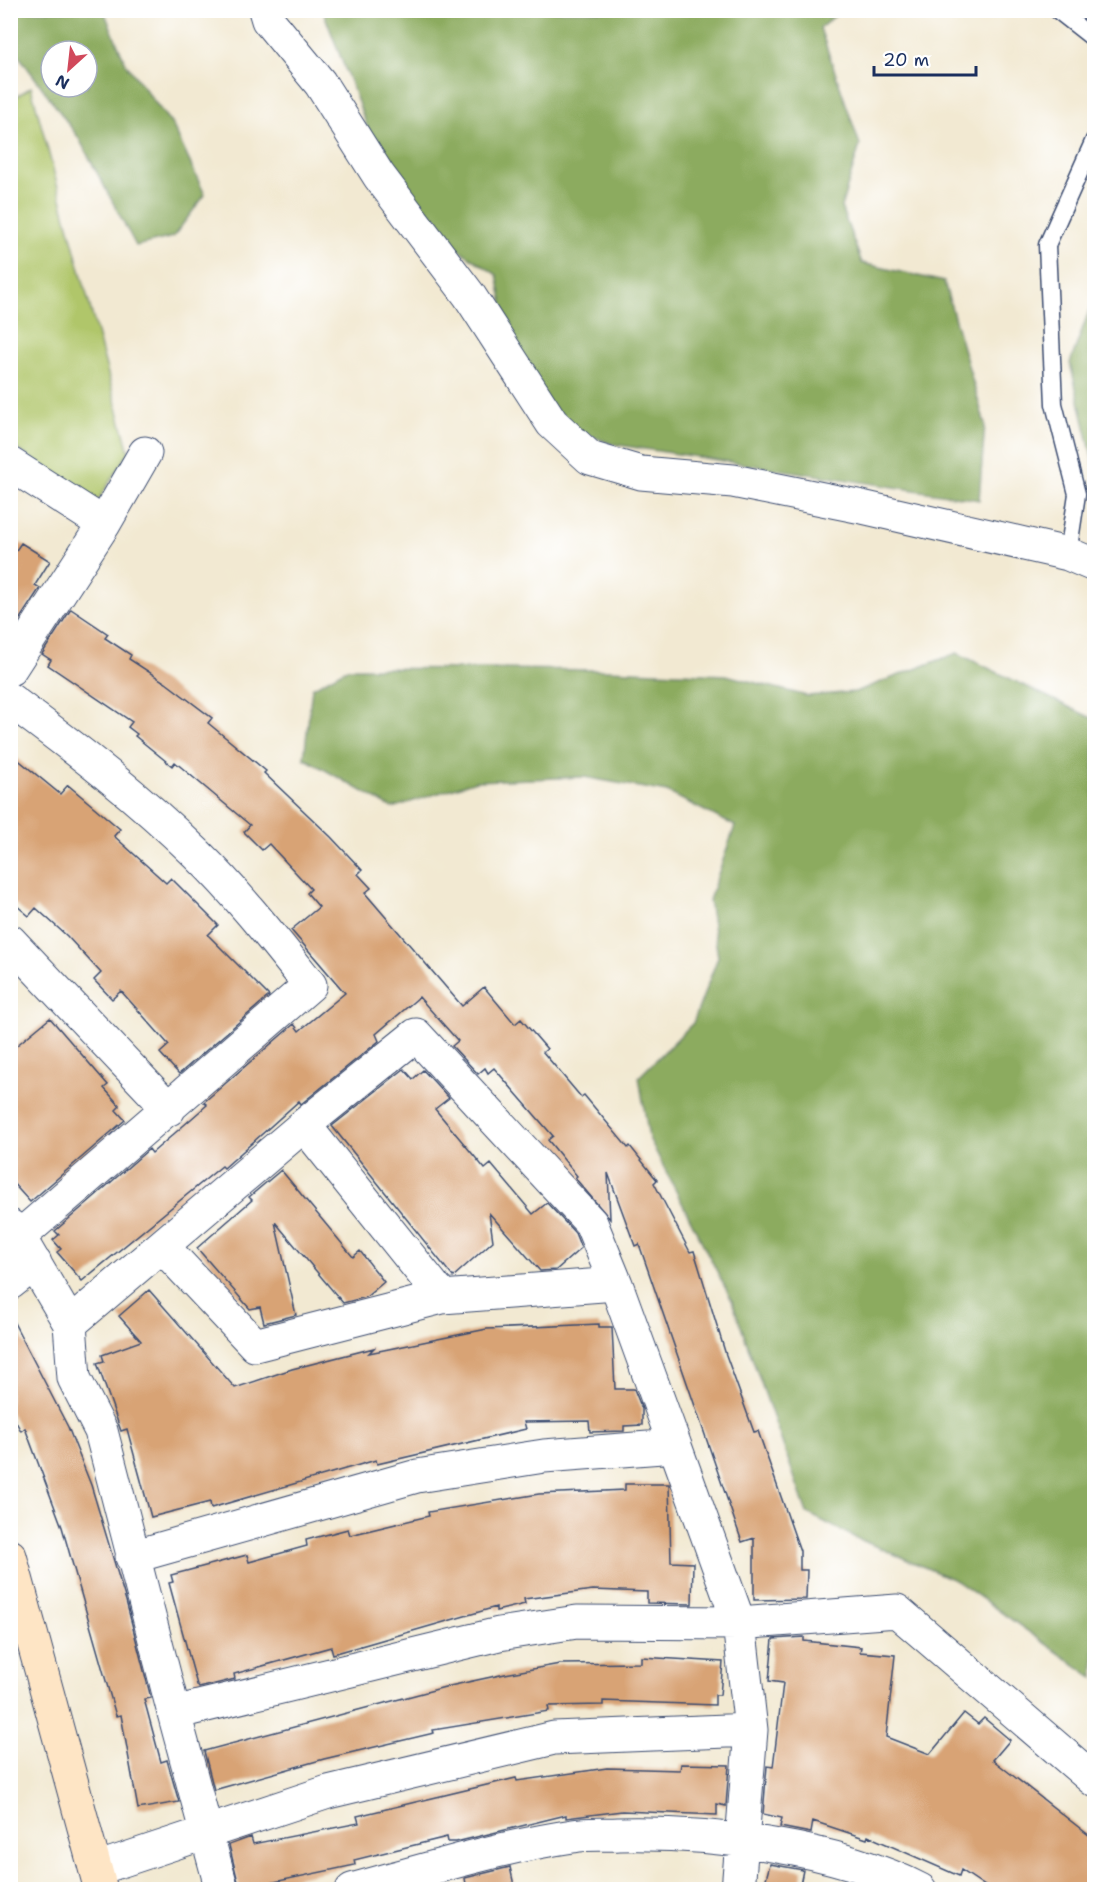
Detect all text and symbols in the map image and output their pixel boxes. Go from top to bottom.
north arrow [39,39,99,99]
scale bar [874,39,976,77]
text: 20 m [883,48,929,72]
text: N [52,70,73,94]

